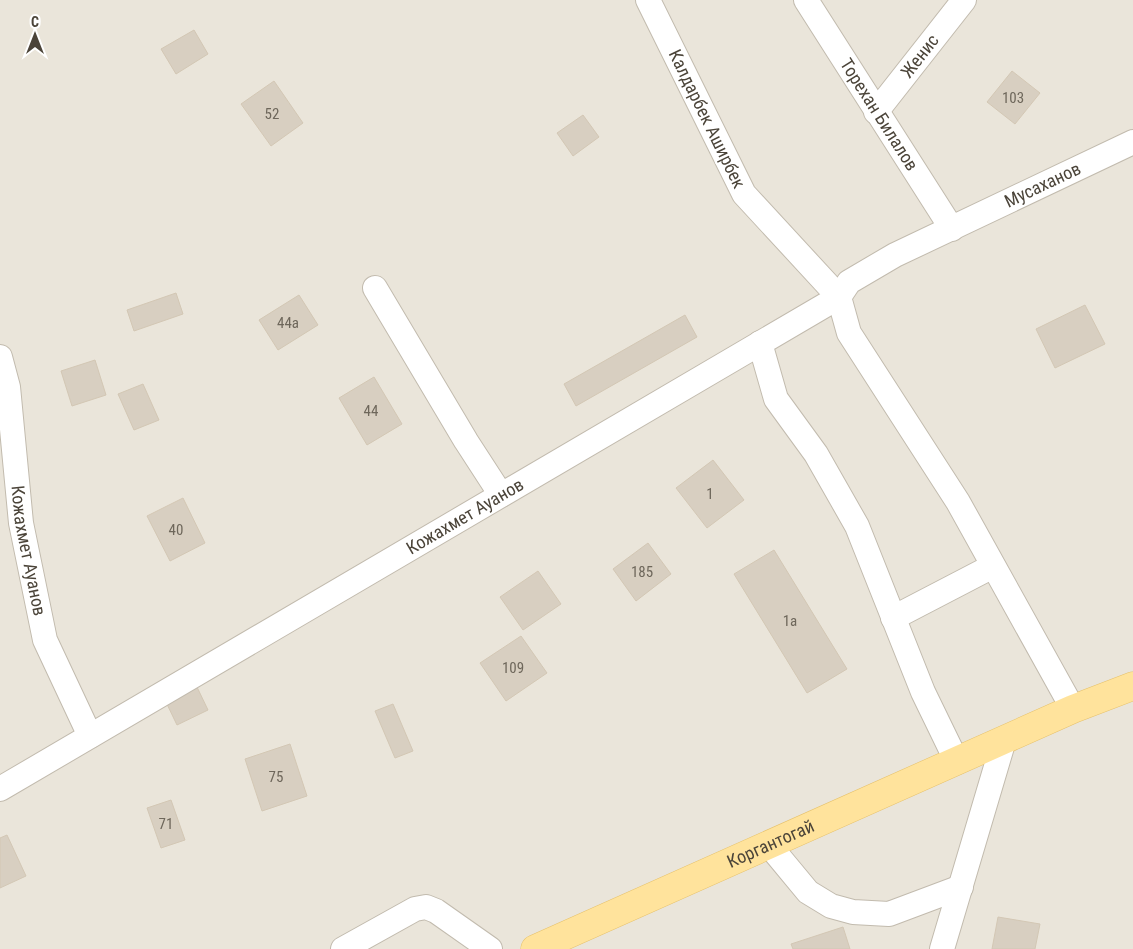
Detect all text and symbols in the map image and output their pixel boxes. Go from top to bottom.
north arrow [10,10,60,60]
text: С [31,14,39,30]
street label: Женис [896,30,943,82]
street label: Калдарбек Аширбек [665,46,750,192]
street label: Торехан Билалов [836,54,923,174]
house number: 103 [1002,89,1024,107]
house number: 52 [265,105,279,123]
street label: Мусаханов [1001,157,1084,211]
house number: 44а [277,314,299,332]
house number: 44 [364,402,378,420]
street label: Кожахмет Ауанов [402,473,527,558]
street label: Кожахмет Ауанов [7,484,51,618]
house number: 1 [706,485,714,503]
house number: 40 [169,521,183,539]
house number: 185 [631,563,653,581]
house number: 1а [783,612,797,630]
house number: 109 [502,659,524,677]
house number: 75 [269,768,283,786]
house number: 71 [159,815,173,833]
street label: Коргантогай [724,815,817,872]

